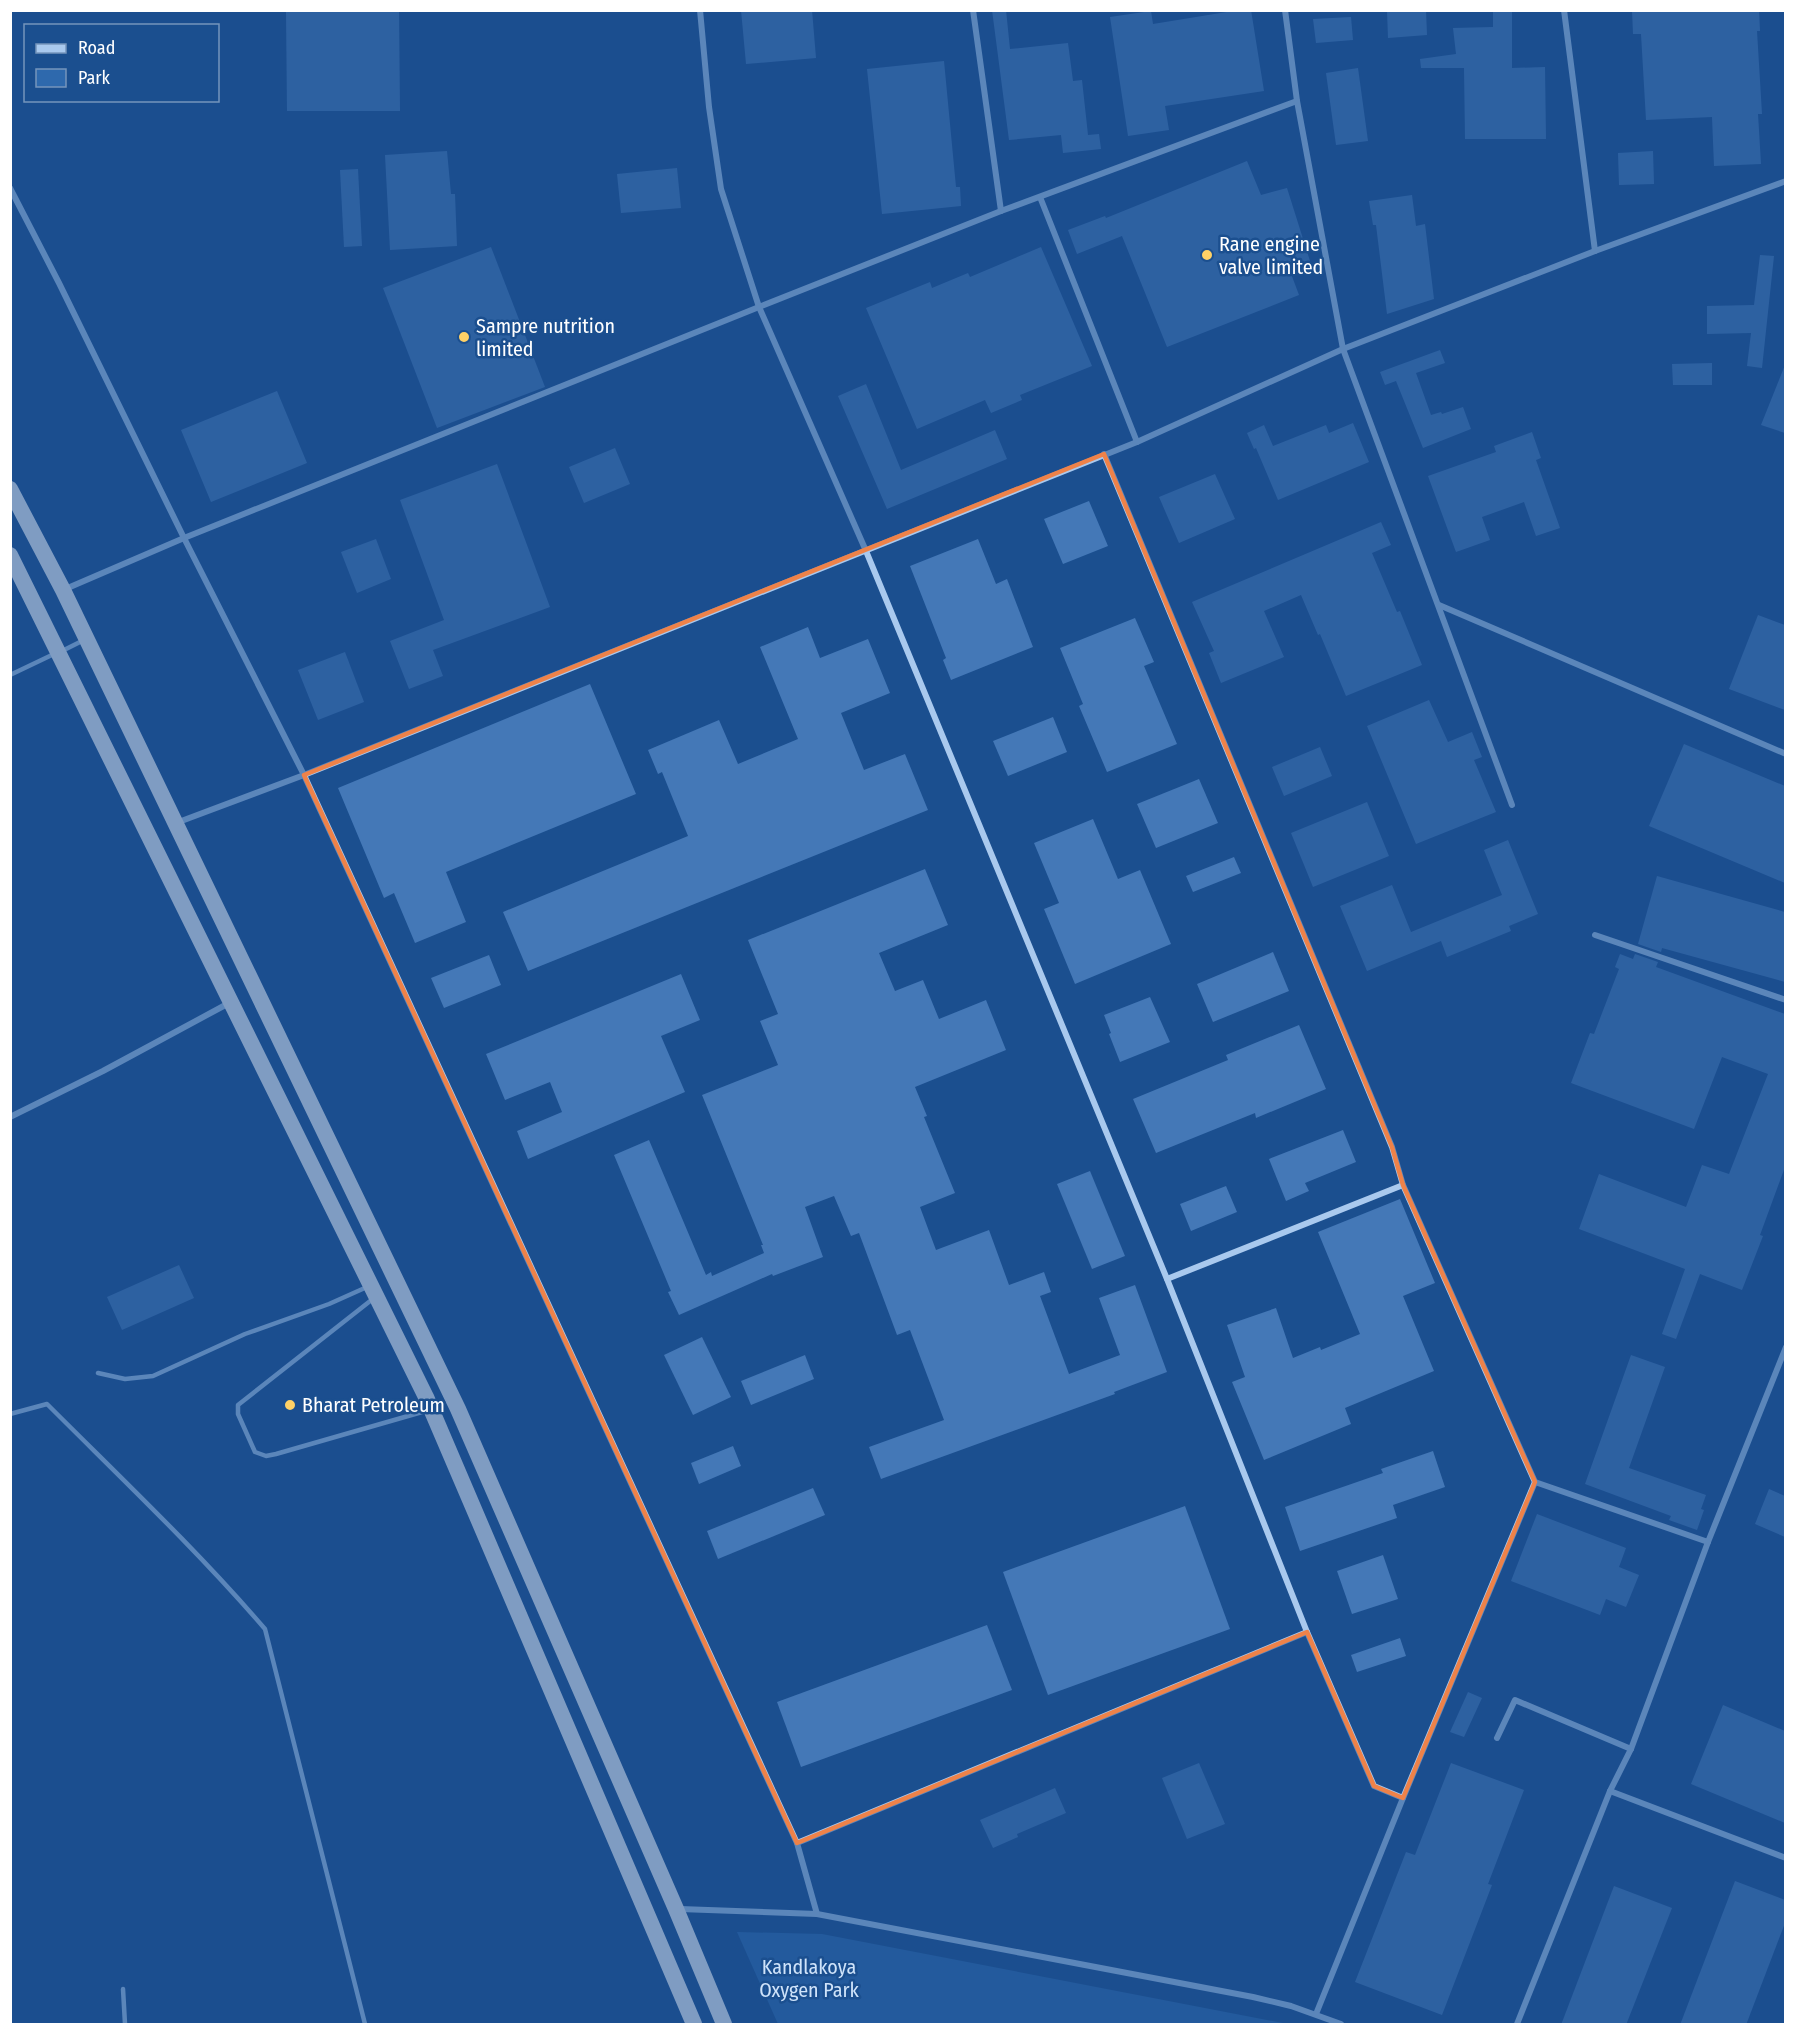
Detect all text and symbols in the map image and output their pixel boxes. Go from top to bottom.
legend [24,24,219,102]
text: Road [78,37,115,59]
text: Park [78,67,111,89]
place label: Rane engine valve limited [1219,232,1323,279]
marker: Rane engine valve limited [1200,248,1214,262]
place label: Sampre nutrition limited [476,314,615,361]
marker: Sampre nutrition limited [457,330,471,344]
place label: Bharat Petroleum [302,1393,445,1417]
marker: Bharat Petroleum [283,1398,297,1412]
park label: Kandlakoya Oxygen Park [759,1955,860,2002]

